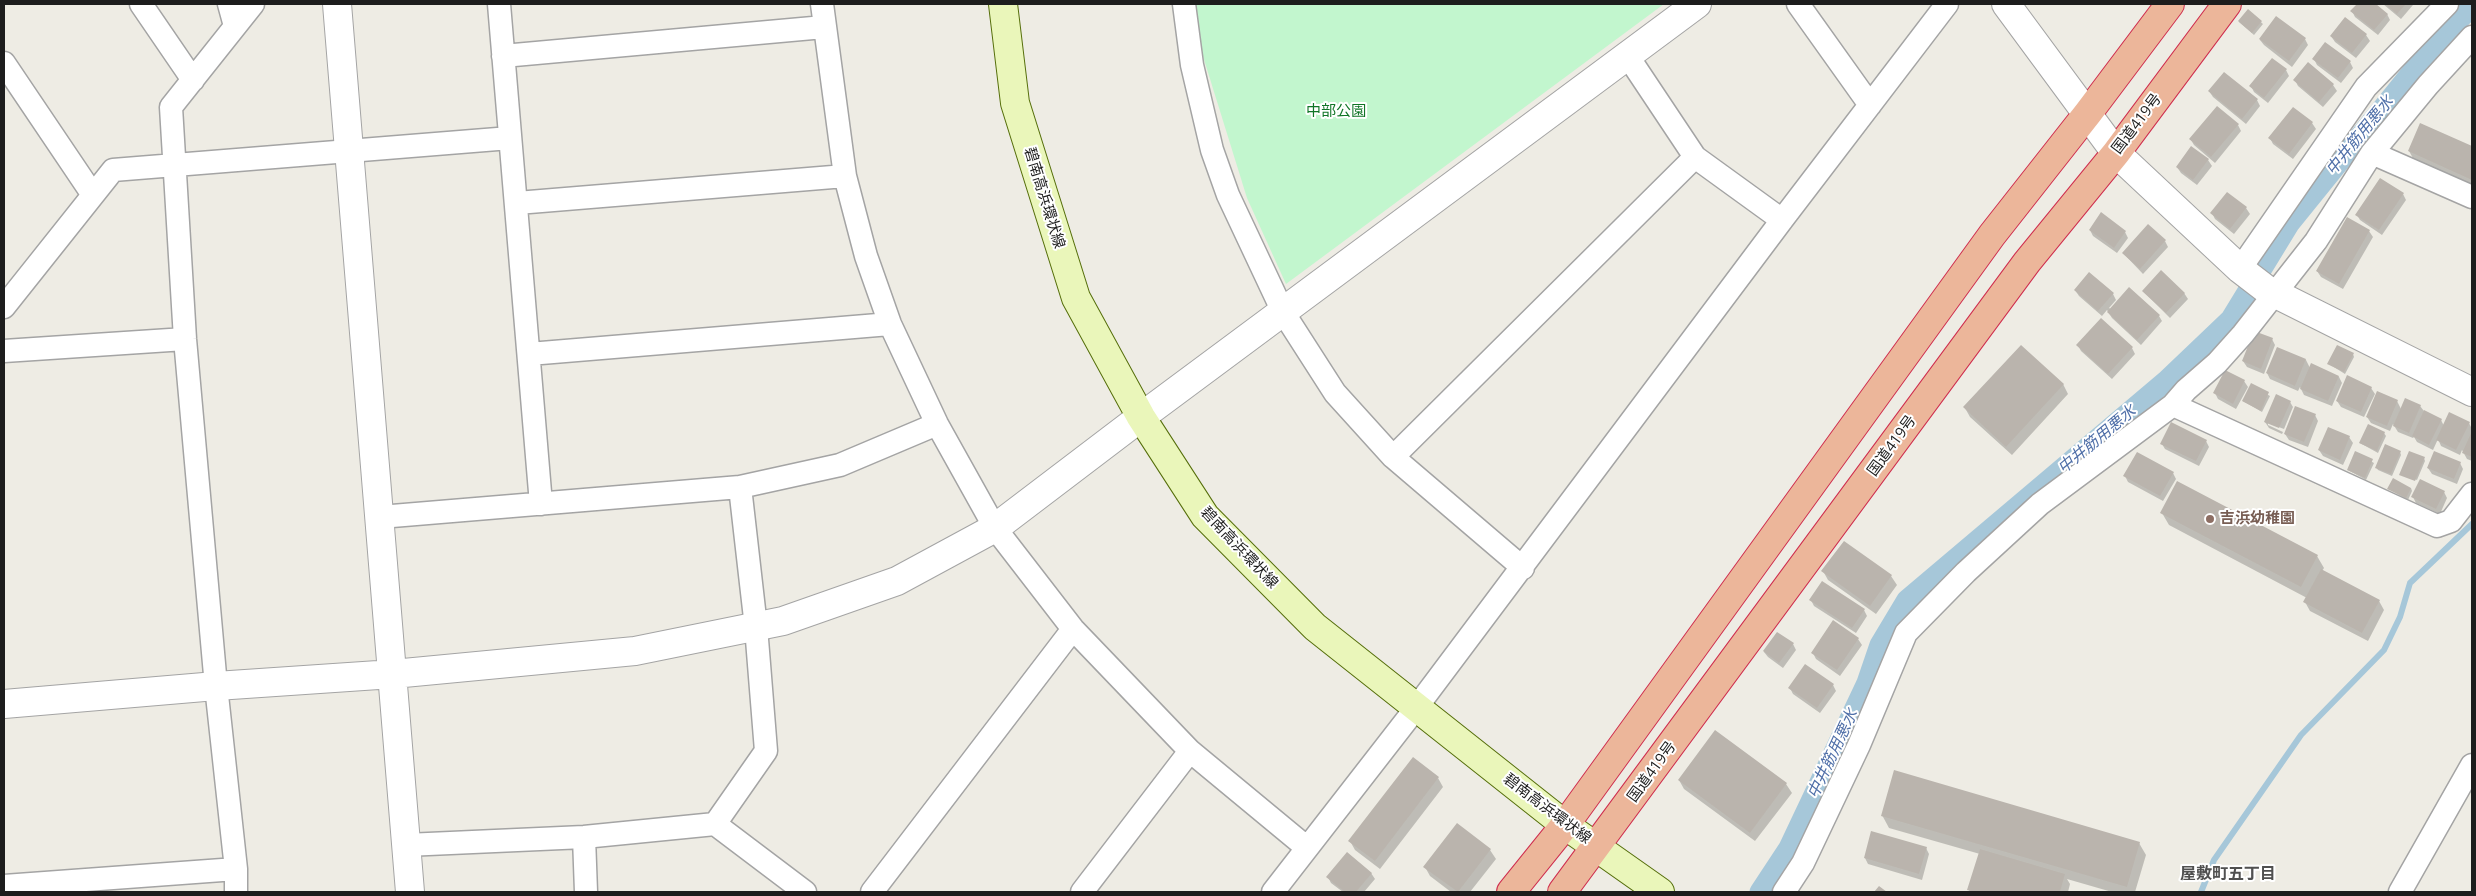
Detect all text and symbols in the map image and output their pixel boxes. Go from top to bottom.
street label: 国道419号 [2109,90,2165,158]
water label: 中井筋用悪水 [2322,93,2398,179]
park label: 中部公園 [1306,103,1366,121]
street label: 碧南高浜環状線 [1020,145,1068,251]
water label: 中井筋用悪水 [2054,402,2140,478]
street label: 国道419号 [1864,412,1920,480]
street label: 碧南高浜環状線 [1197,503,1281,593]
place label: 吉浜幼稚園 [2220,510,2295,528]
marker: 吉浜幼稚園 [2204,513,2216,525]
water label: 中井筋用悪水 [1804,706,1862,802]
street label: 国道419号 [1624,738,1680,806]
street label: 碧南高浜環状線 [1500,770,1594,848]
district label: 屋敷町五丁目 [2180,864,2276,884]

